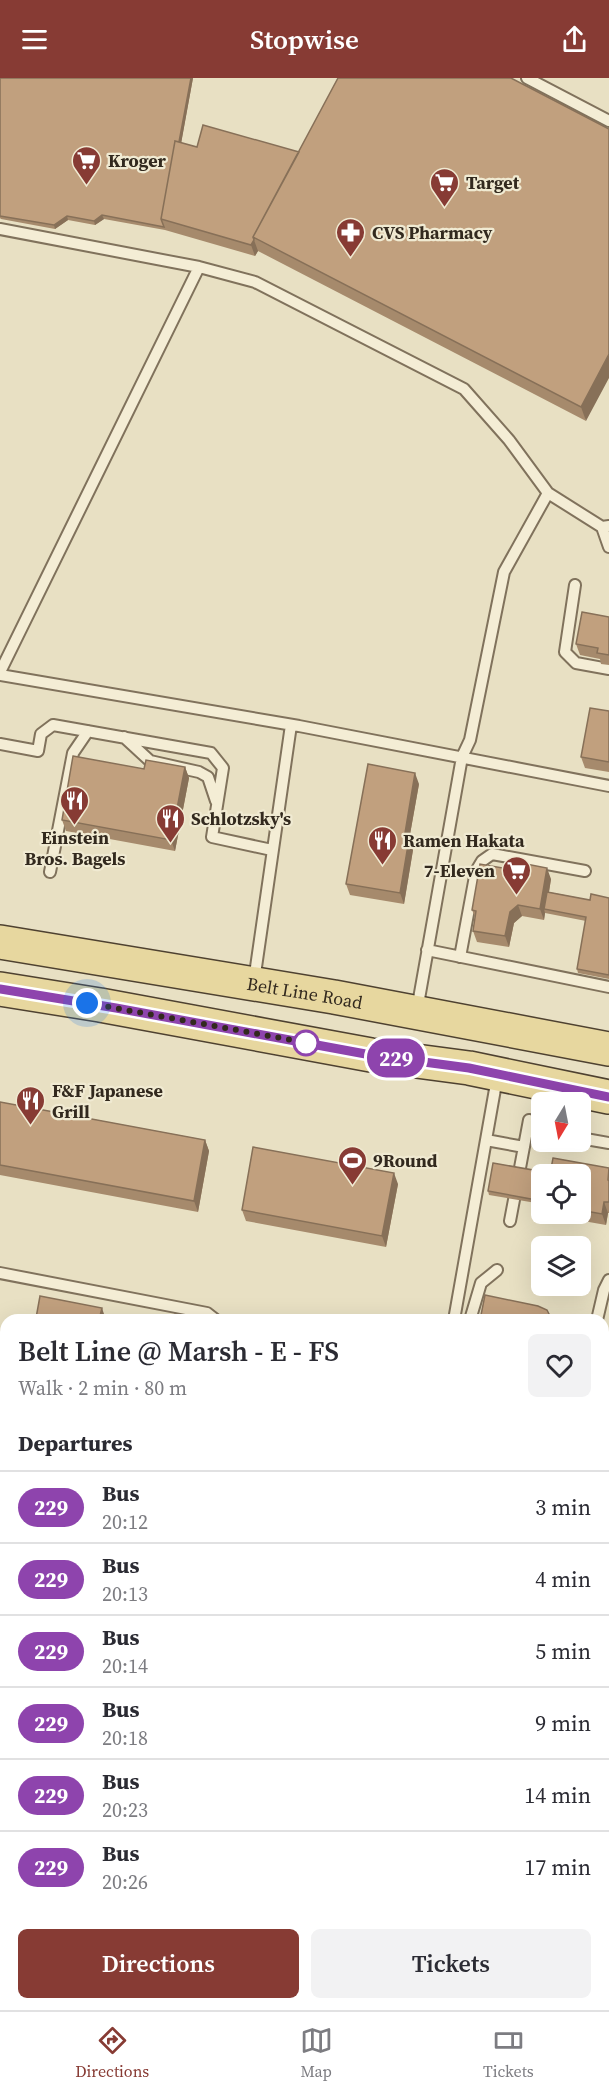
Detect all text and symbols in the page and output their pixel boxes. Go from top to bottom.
text: Stopwise [250,21,359,58]
icon: menu [18,23,51,56]
icon: share [558,23,591,56]
supermarket icon: Kroger [71,144,103,186]
place label: Kroger [108,148,167,173]
supermarket icon: Target [429,166,461,208]
place label: Target [466,170,520,195]
pharmacy icon: CVS Pharmacy [335,216,367,258]
place label: CVS Pharmacy [372,220,493,245]
restaurant icon: Einstein Bros. Bagels [59,784,91,826]
restaurant icon: Schlotzsky's [154,802,186,844]
place label: Schlotzsky's [191,806,291,831]
restaurant icon: Ramen Hakata [366,824,398,866]
place label: Einstein Bros. Bagels [25,825,125,871]
place label: Ramen Hakata [403,828,525,853]
supermarket icon: 7-Eleven [500,854,532,896]
place label: 7-Eleven [424,858,495,883]
street label: Belt Line Road [245,970,365,1015]
your location [72,988,102,1018]
unlabelled marker [293,1030,319,1056]
line badge: 229 [362,1038,430,1078]
text: 229 [379,1044,413,1073]
place label: F&F Japanese Grill [52,1078,163,1124]
restaurant icon: F&F Japanese Grill [15,1084,47,1126]
north arrow [531,1092,591,1152]
map controls [531,1092,591,1296]
sports icon: 9Round [336,1144,368,1186]
place label: 9Round [373,1148,438,1173]
button: locate [531,1164,591,1224]
button: layers [531,1236,591,1296]
text: Belt Line @ Marsh - E - FS [18,1332,339,1370]
button: heart [528,1334,591,1397]
text: Walk · 2 min · 80 m [18,1374,187,1402]
text: Departures [18,1428,132,1458]
text: Bus [102,1478,139,1508]
text: 3 min [535,1492,591,1522]
text: 229 [34,1493,68,1522]
text: 20:12 [102,1508,148,1536]
text: Bus [102,1550,139,1580]
text: 4 min [535,1564,591,1594]
text: 229 [34,1565,68,1594]
text: 20:13 [102,1580,148,1608]
text: Bus [102,1622,139,1652]
text: 5 min [535,1636,591,1666]
text: 229 [34,1637,68,1666]
text: 20:14 [102,1652,148,1680]
text: Bus [102,1694,139,1724]
text: 9 min [535,1708,591,1738]
text: 229 [34,1709,68,1738]
text: 20:18 [102,1724,148,1752]
text: Bus [102,1766,139,1796]
text: 14 min [524,1780,591,1810]
text: 229 [34,1781,68,1810]
text: 20:23 [102,1796,148,1824]
text: Bus [102,1838,139,1868]
text: 17 min [524,1852,591,1882]
text: 229 [34,1853,68,1882]
text: 20:26 [102,1868,148,1896]
button: Directions [18,1929,299,1998]
button: Tickets [311,1929,591,1998]
tab: Directions [75,2024,149,2082]
tab: Map [300,2024,333,2082]
tab: Tickets [483,2024,534,2082]

